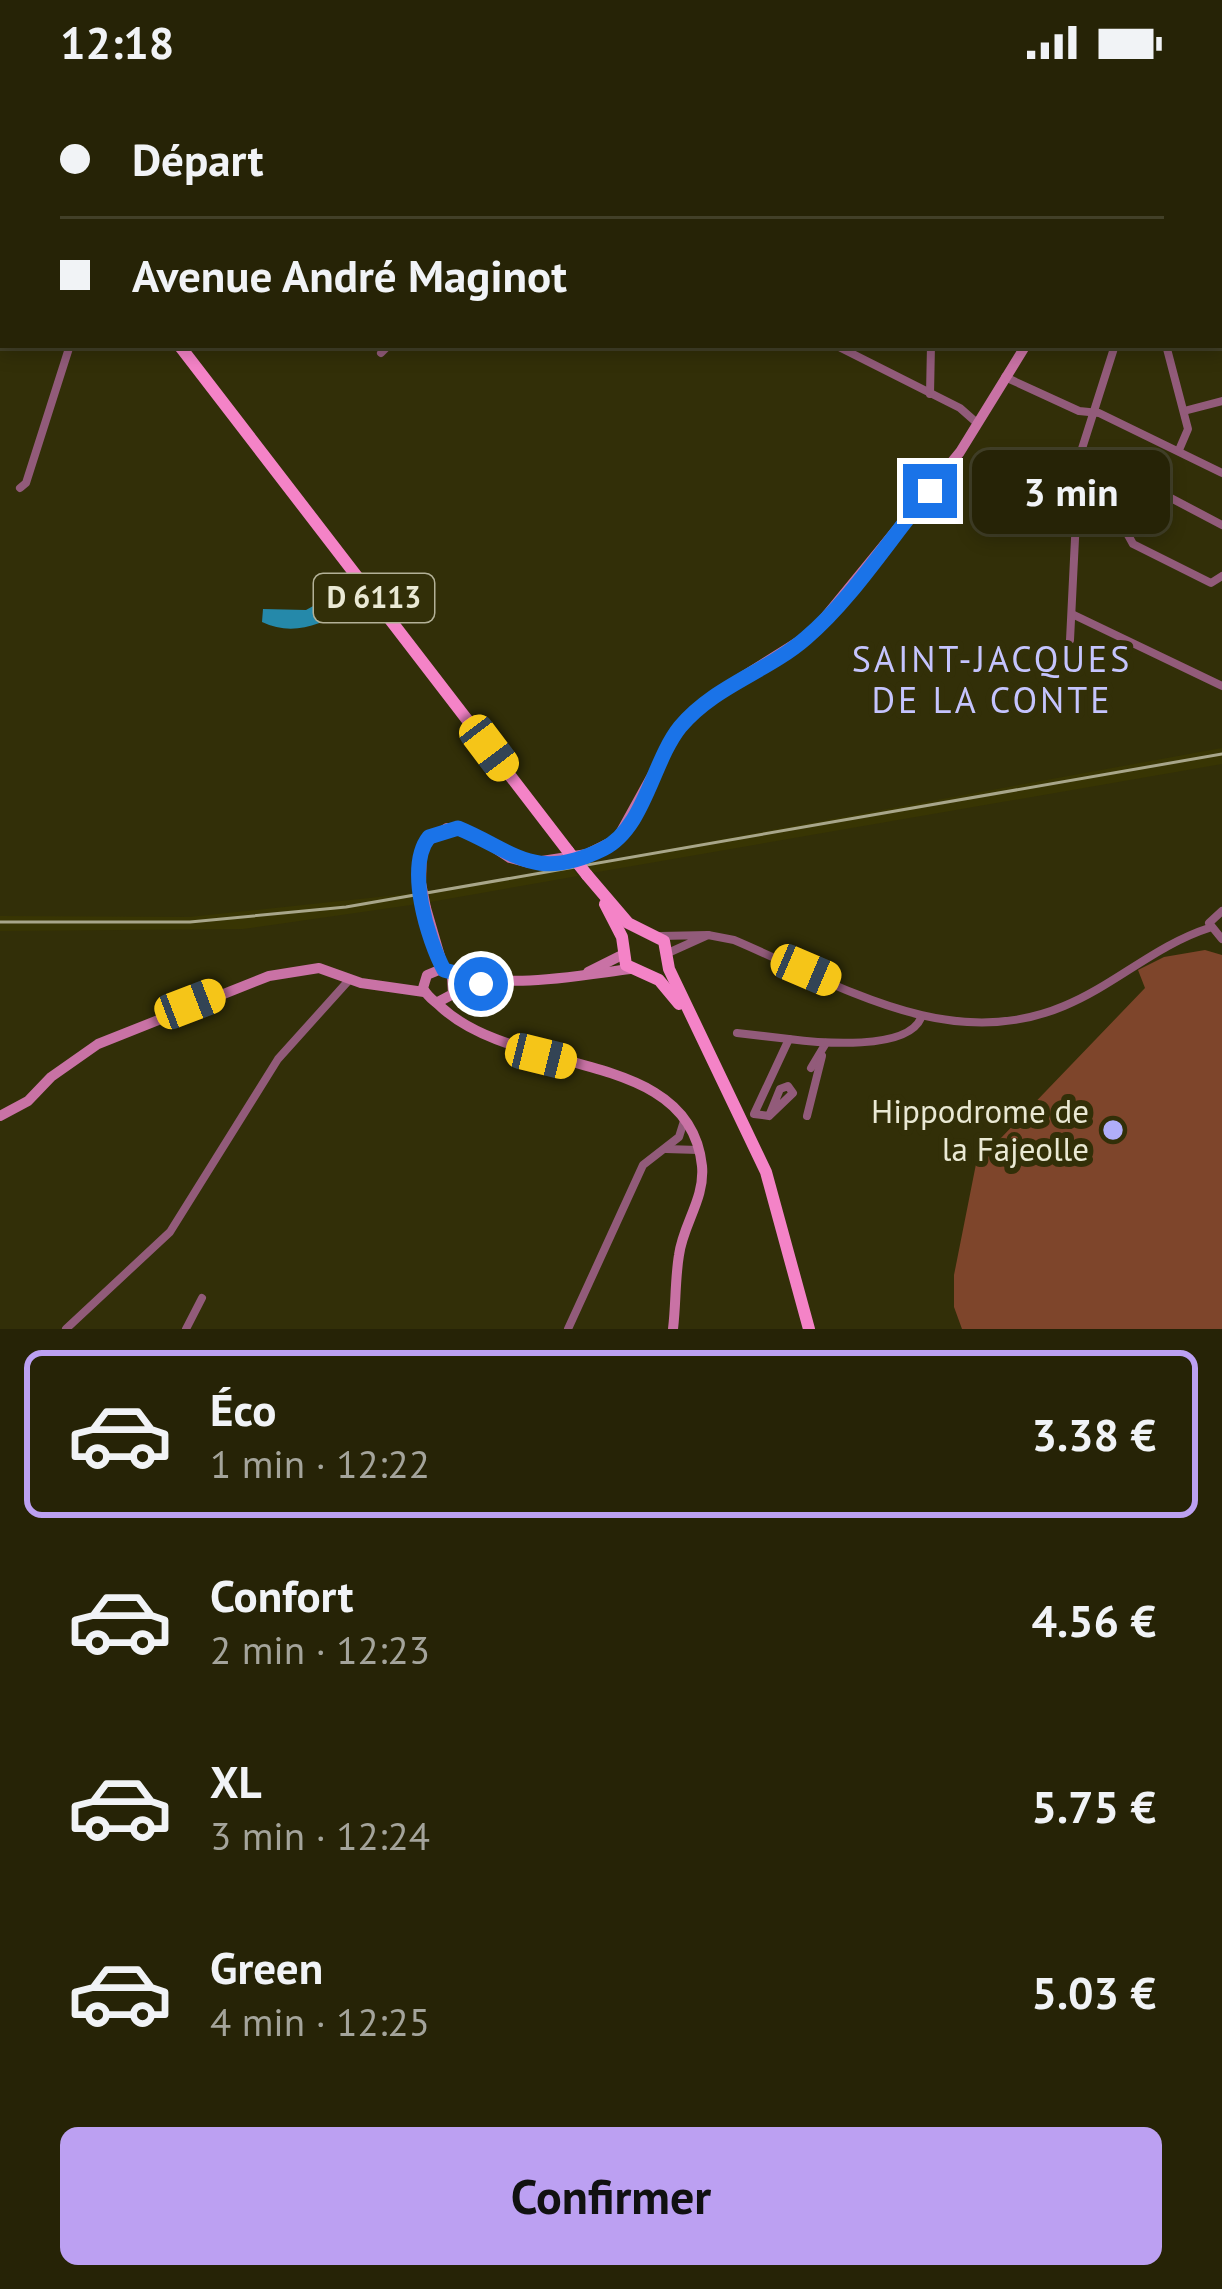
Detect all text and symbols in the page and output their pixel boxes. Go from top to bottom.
text: 12:18 [60,13,174,71]
text: Départ [132,130,263,188]
text: Avenue André Maginot [132,246,567,304]
callout: 3 min [972,449,1170,533]
route end [903,464,957,518]
text: 3 min [1023,466,1119,517]
road number: D 6113 [314,574,434,622]
district label: SAINT-JACQUES DE LA CONTE [852,635,1132,723]
car [453,708,525,788]
car [766,939,846,1001]
route start [454,957,508,1011]
car [150,974,230,1034]
car [502,1030,580,1082]
place label: Hippodrome de la Fajeolle [871,1089,1089,1170]
marker: Hippodrome de la Fajeolle [1100,1117,1126,1143]
icon: car [66,1380,174,1488]
text: Éco [210,1380,276,1438]
text: 3.38 € [1031,1405,1156,1463]
text: 1 min · 12:22 [210,1438,430,1489]
icon: car [66,1566,174,1674]
text: Confort [210,1566,353,1624]
text: 4.56 € [1031,1591,1156,1649]
text: 2 min · 12:23 [210,1624,430,1675]
icon: car [66,1752,174,1860]
text: XL [210,1752,262,1810]
text: 5.75 € [1031,1777,1156,1835]
text: 3 min · 12:24 [210,1810,430,1861]
icon: car [66,1938,174,2046]
text: Green [210,1938,323,1996]
text: 5.03 € [1031,1963,1156,2021]
text: 4 min · 12:25 [210,1996,430,2047]
button: Confirmer [60,2127,1162,2265]

